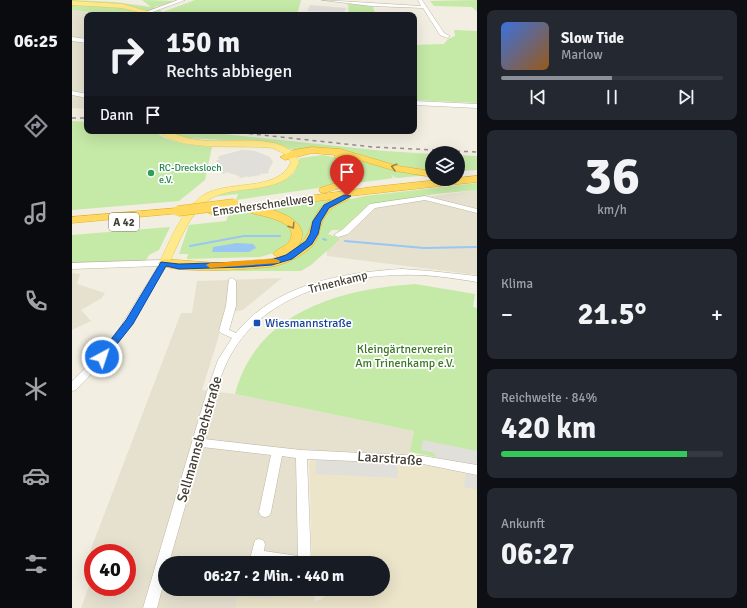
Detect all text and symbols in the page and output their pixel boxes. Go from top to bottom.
text: 150 m [166,26,240,60]
icon: right [100,28,152,80]
text: Slow Tide [561,29,624,47]
text: 06:25 [14,30,58,52]
text: Marlow [561,47,603,63]
text: Rechts abbiegen [166,60,292,82]
icon: previous [527,86,549,108]
icon: pause [601,86,623,108]
icon: next [675,86,697,108]
icon: arrive [142,104,164,126]
text: Dann [100,106,134,124]
icon: directions [22,112,50,140]
text: 36 [584,144,640,208]
map controls [425,146,465,186]
button: layers [425,146,465,186]
pin [330,155,364,196]
icon: arrive [336,161,358,183]
place label: RC-Drecksloch e.V. [159,162,222,186]
one-way arrow [390,163,397,172]
marker: RC-Drecksloch e.V. [146,168,156,178]
street label: Emscherschnellweg [212,191,315,220]
icon: music [22,199,50,227]
text: km/h [597,202,627,218]
road number: A 42 [109,213,139,231]
one-way arrow [287,222,295,229]
street label: Trinenkamp [307,268,369,297]
text: Klima [501,276,533,292]
icon: phone [22,287,50,315]
text: 21.5° [577,296,647,333]
text: − [501,301,513,328]
text: + [711,301,723,328]
place label: Wiesmannstraße [265,316,352,331]
marker: Wiesmannstraße [252,318,262,328]
position arrow [81,336,123,378]
park label: Kleingärtnerverein Am Trinenkamp e.V. [355,342,455,371]
street label: Sellmannsbachstraße [173,374,226,504]
icon: climate [22,375,50,403]
text: Reichweite · 84% [501,390,597,406]
text: 420 km [501,410,596,447]
street label: Laarstraße [357,448,423,469]
icon: car [22,462,50,490]
text: Ankunft [501,516,545,532]
text: 06:27 [501,536,575,573]
speed limit sign: 40 [84,544,136,596]
icon: filters [22,550,50,578]
text: 06:27 · 2 Min. · 440 m [204,567,344,585]

